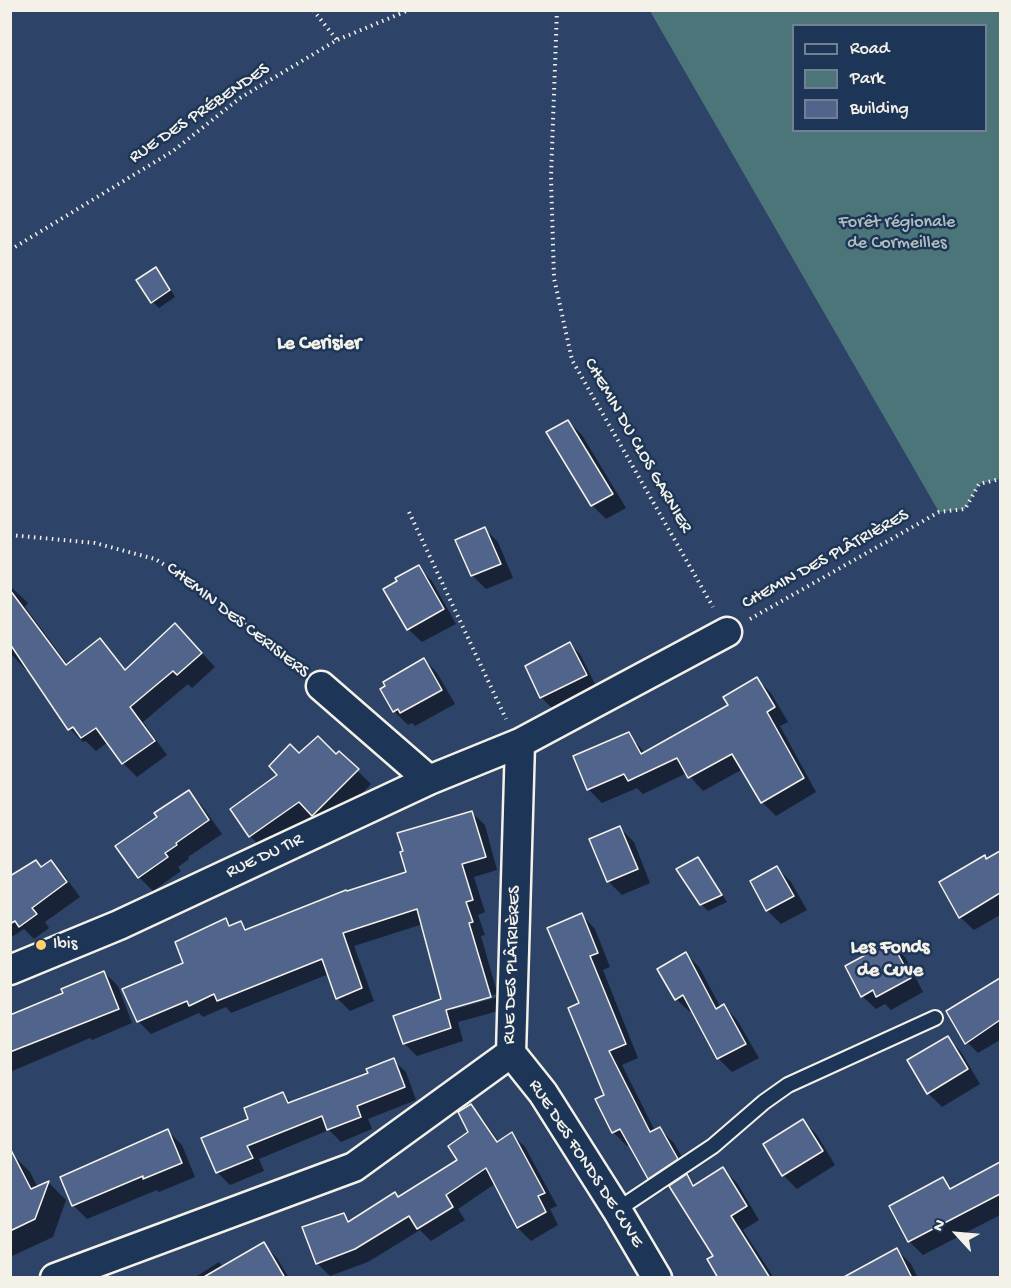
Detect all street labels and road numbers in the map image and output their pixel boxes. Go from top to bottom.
street label: RUE DES PRÉBENDES [126,59,274,169]
street label: CHEMIN DU CLOS GARNIER [578,355,696,537]
street label: CHEMIN DES PLÂTRIÈRES [739,505,913,615]
street label: CHEMIN DES CERISIERS [161,558,313,684]
street label: RUE DU TIR [223,830,307,884]
street label: RUE DES PLÂTRIÈRES [499,885,527,1045]
street label: RUE DES FONDS DE CUVE [523,1076,647,1252]

